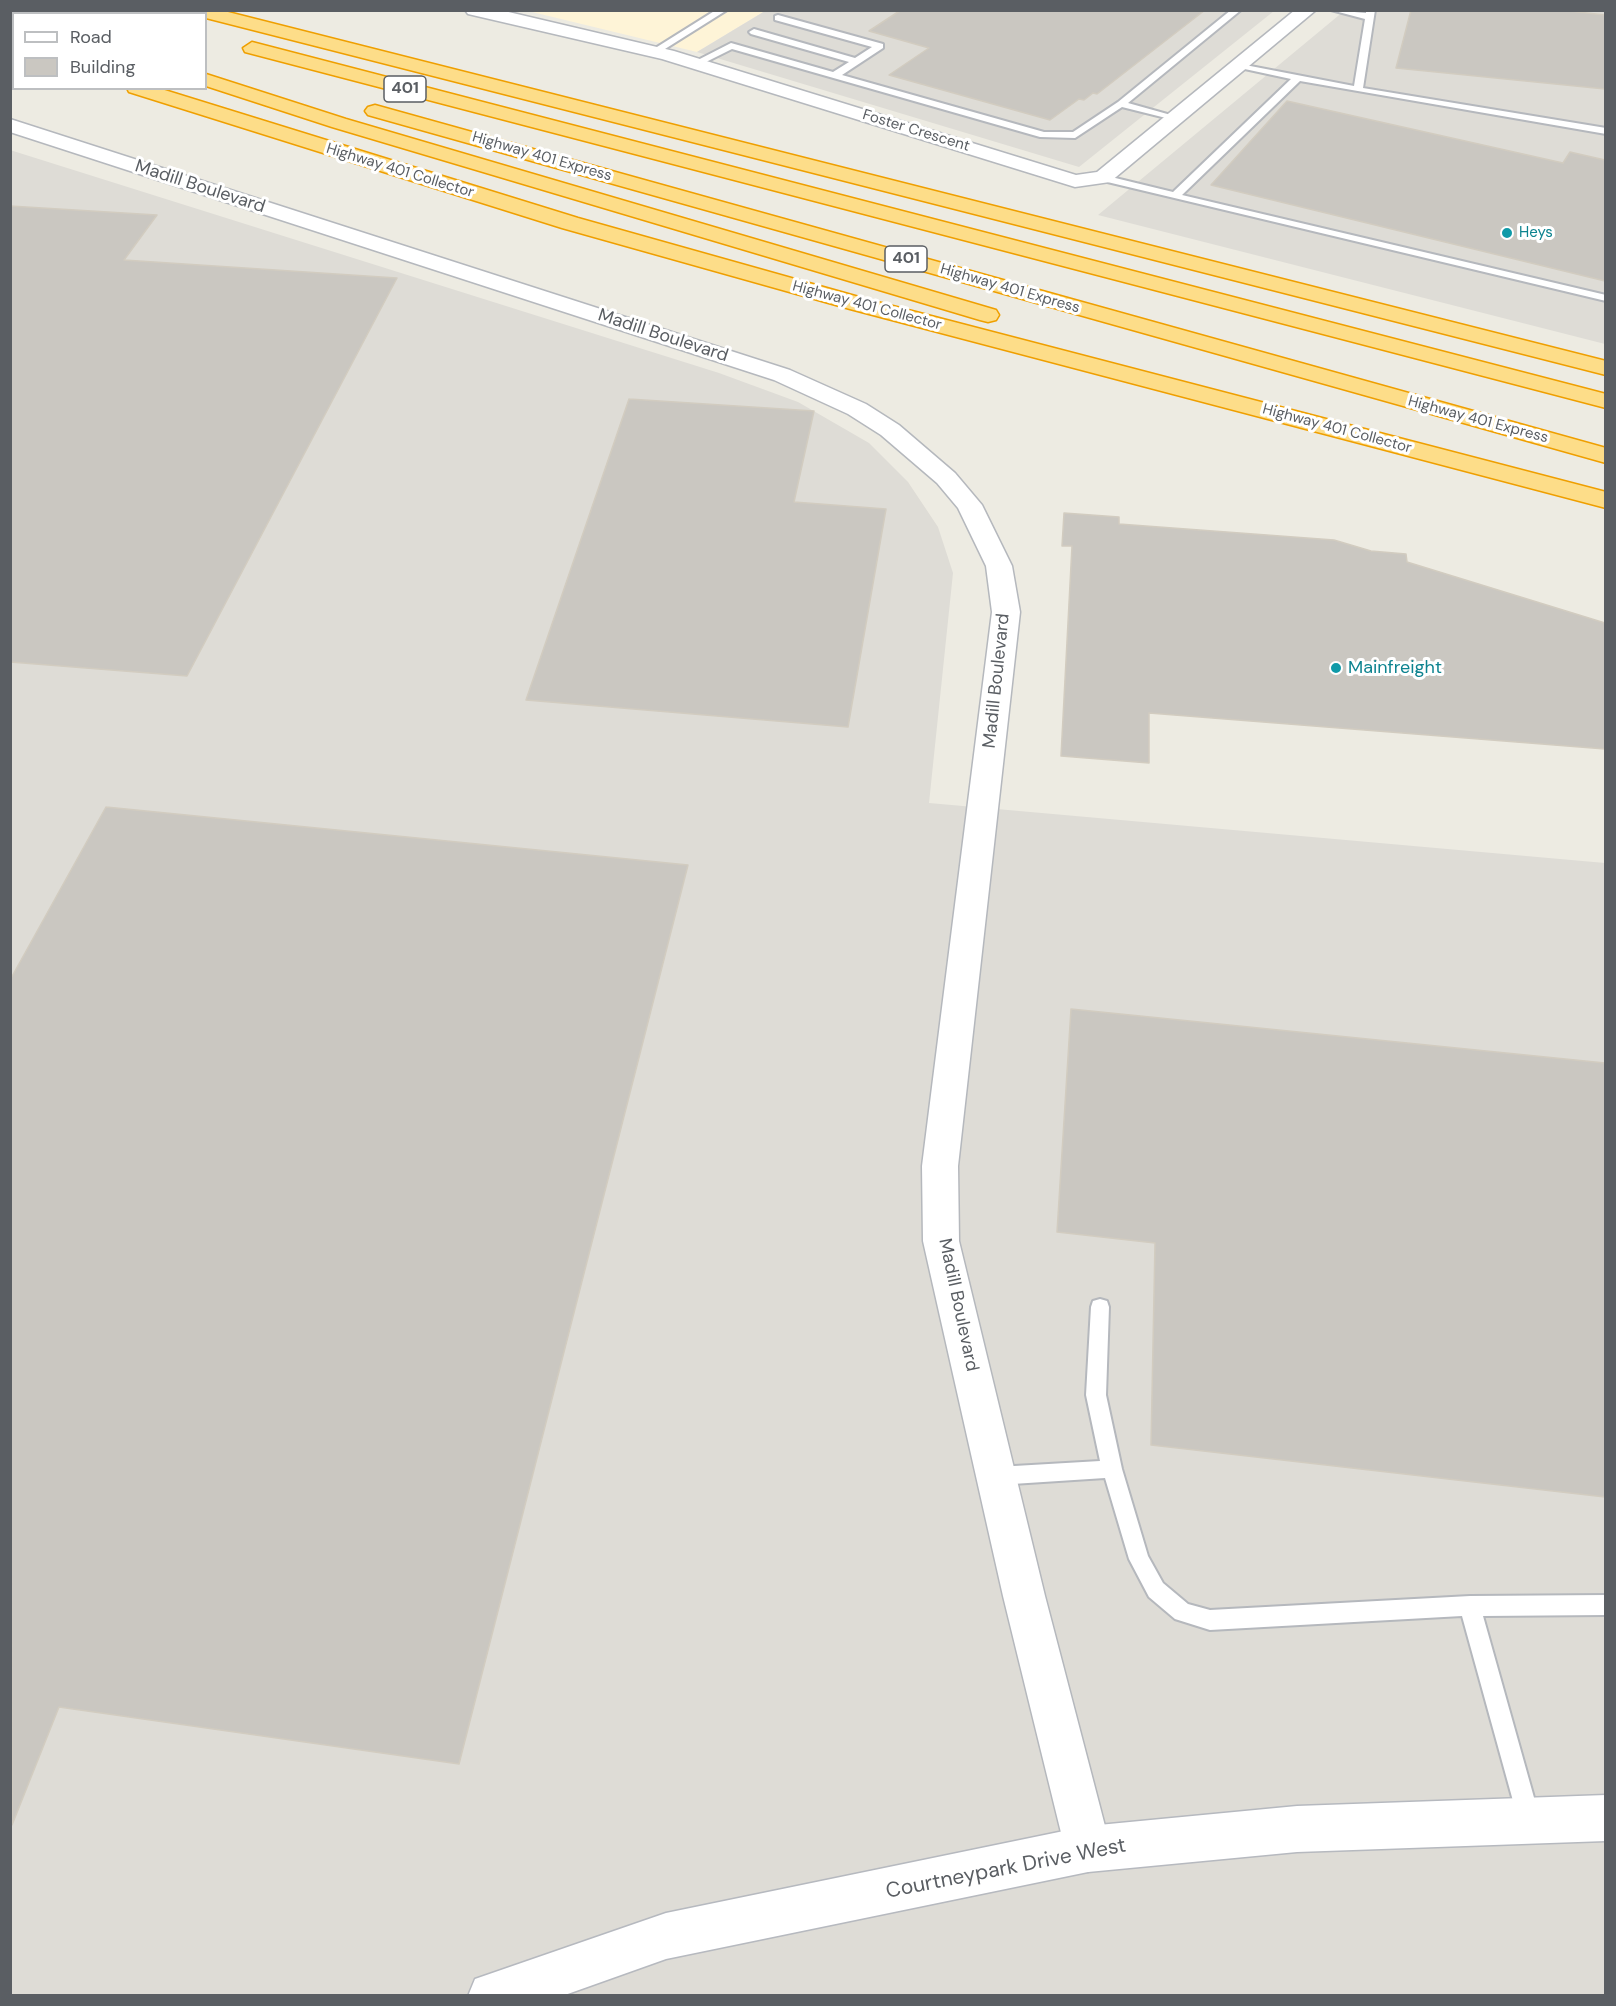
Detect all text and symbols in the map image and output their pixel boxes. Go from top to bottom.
legend [12,12,207,90]
text: Road [70,25,112,49]
text: Building [70,55,135,79]
road number: 401 [384,76,426,102]
street label: Foster Crescent [860,106,972,156]
street label: Highway 401 Express [470,128,614,186]
street label: Highway 401 Collector [324,140,476,202]
street label: Madill Boulevard [132,156,268,218]
place label: Heys [1519,224,1553,242]
marker: Heys [1500,226,1514,240]
road number: 401 [885,246,927,272]
street label: Highway 401 Express [938,260,1082,318]
street label: Highway 401 Collector [790,277,944,335]
street label: Madill Boulevard [595,305,731,367]
street label: Highway 401 Express [1406,393,1550,447]
street label: Highway 401 Collector [1260,400,1414,458]
street label: Madill Boulevard [979,612,1015,750]
place label: Mainfreight [1348,657,1442,679]
marker: Mainfreight [1329,661,1343,675]
street label: Madill Boulevard [933,1236,983,1374]
street label: Courtneypark Drive West [884,1833,1128,1905]

